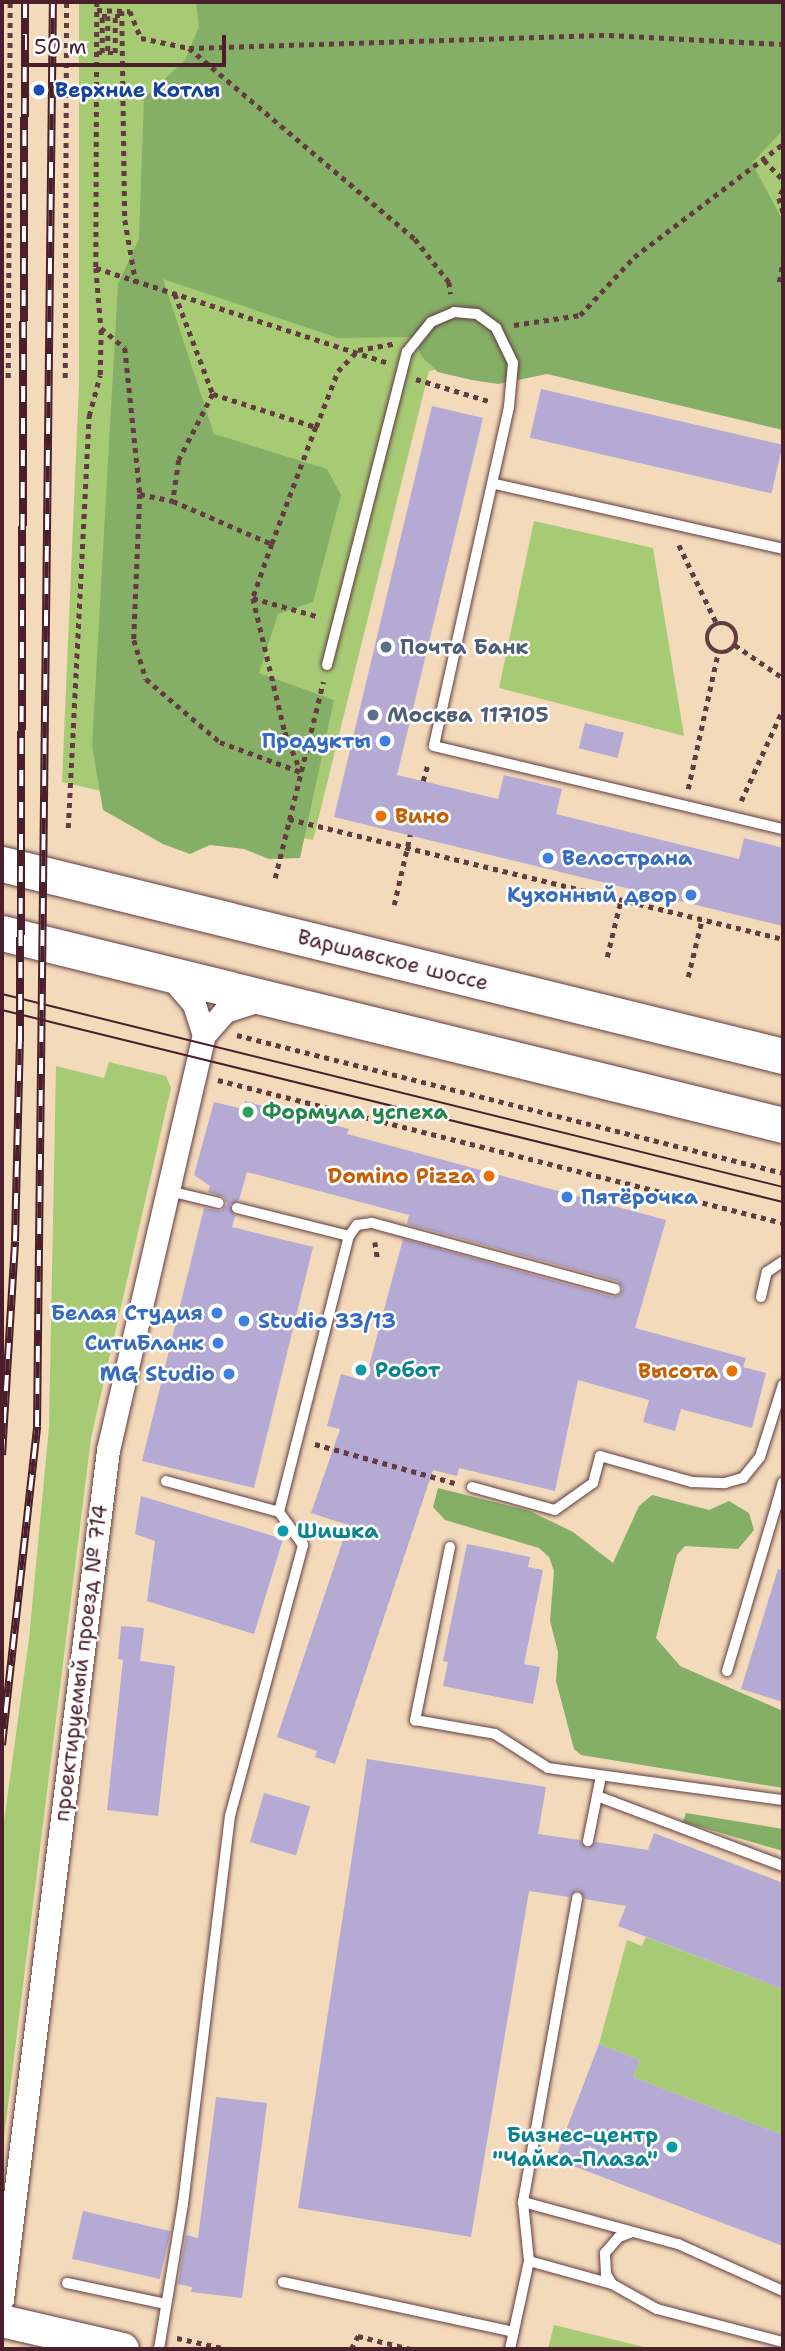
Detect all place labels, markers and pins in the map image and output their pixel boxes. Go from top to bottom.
place label: Верхние Котлы [55,77,220,103]
marker: Верхние Котлы [29,80,49,100]
place label: Почта Банк [400,634,529,660]
marker: Почта Банк [378,639,394,655]
place label: Москва 117105 [387,702,549,728]
marker: Москва 117105 [365,707,381,723]
place label: Продукты [262,728,371,754]
marker: Продукты [377,733,393,749]
place label: Вино [395,803,449,829]
marker: Вино [373,808,389,824]
place label: Велострана [562,845,692,871]
marker: Велострана [540,850,556,866]
place label: Кухонный двор [507,882,677,908]
marker: Кухонный двор [683,887,699,903]
place label: Формула успеха [262,1099,448,1125]
marker: Формула успеха [240,1104,256,1120]
place label: Domino Pizza [328,1163,475,1189]
marker: Domino Pizza [481,1168,497,1184]
place label: Пятёрочка [581,1184,698,1210]
marker: Пятёрочка [559,1189,575,1205]
place label: Белая Студия [51,1300,203,1326]
marker: Белая Студия [209,1305,225,1321]
place label: Studio 33/13 [258,1308,396,1334]
marker: Studio 33/13 [236,1313,252,1329]
place label: СитиБланк [84,1330,204,1356]
marker: СитиБланк [210,1335,226,1351]
place label: Робот [375,1357,440,1383]
place label: Высота [638,1358,718,1384]
place label: MG Studio [100,1361,215,1387]
marker: Робот [353,1362,369,1378]
marker: Высота [724,1363,740,1379]
marker: MG Studio [221,1366,237,1382]
place label: Шишка [297,1518,379,1544]
marker: Шишка [275,1523,291,1539]
place label: Бизнес-центр "Чайка-Плаза" [492,2122,658,2172]
marker: Бизнес-центр "Чайка-Плаза" [664,2139,680,2155]

